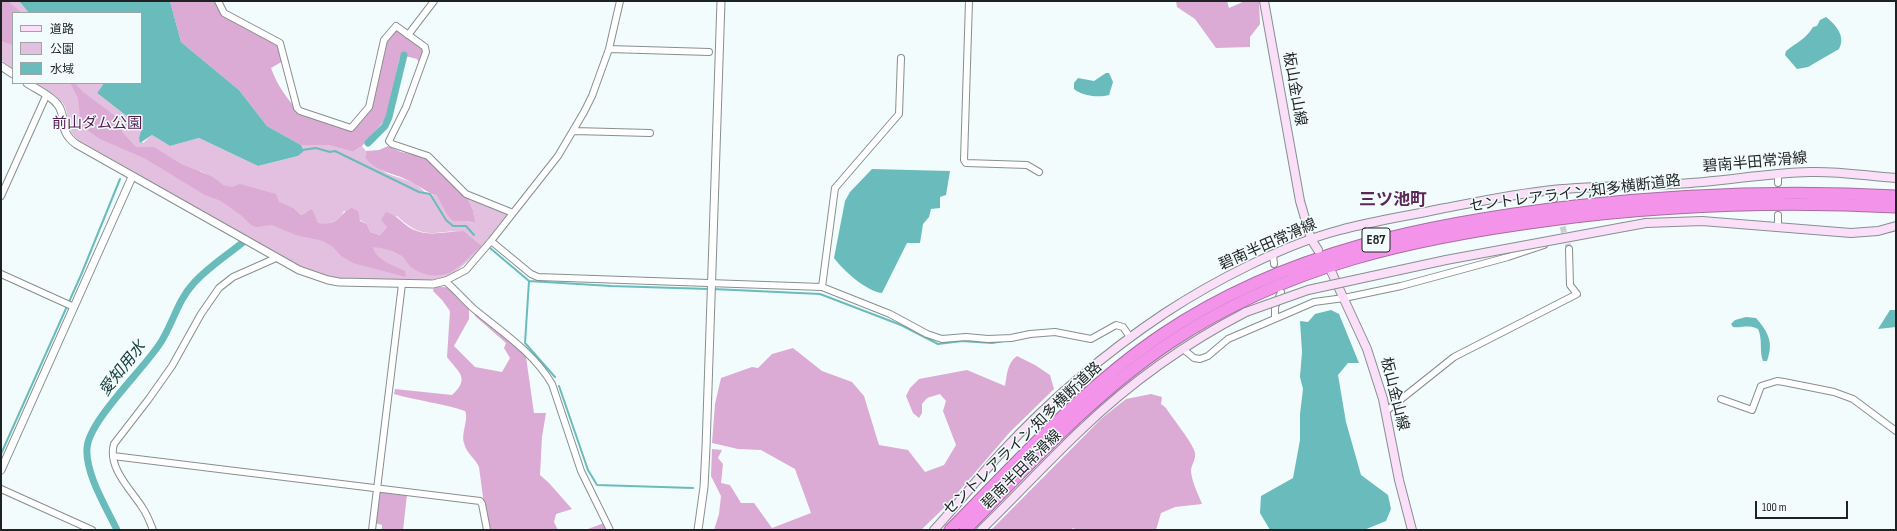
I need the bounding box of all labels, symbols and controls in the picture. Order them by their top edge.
legend [12,12,142,84]
text: 道路 [50,22,74,37]
text: 公園 [50,42,74,57]
street label: 板山金山線 [1279,51,1309,127]
text: 水域 [50,62,74,77]
park label: 前山ダム公園 [52,115,142,133]
street label: 碧南半田常滑線 [1702,149,1808,177]
street label: セントレアライン;知多横断道路 [1468,172,1682,216]
district label: 三ツ池町 [1359,191,1427,211]
street label: 碧南半田常滑線 [1216,215,1320,275]
road number: E87 [1362,228,1390,252]
water label: 愛知用水 [96,338,150,400]
street label: 板山金山線 [1376,355,1412,433]
street label: セントレアライン;知多横断道路 [940,359,1106,519]
street label: 碧南半田常滑線 [979,427,1065,513]
scale bar [1757,493,1850,519]
text: 100 m [1762,500,1787,515]

